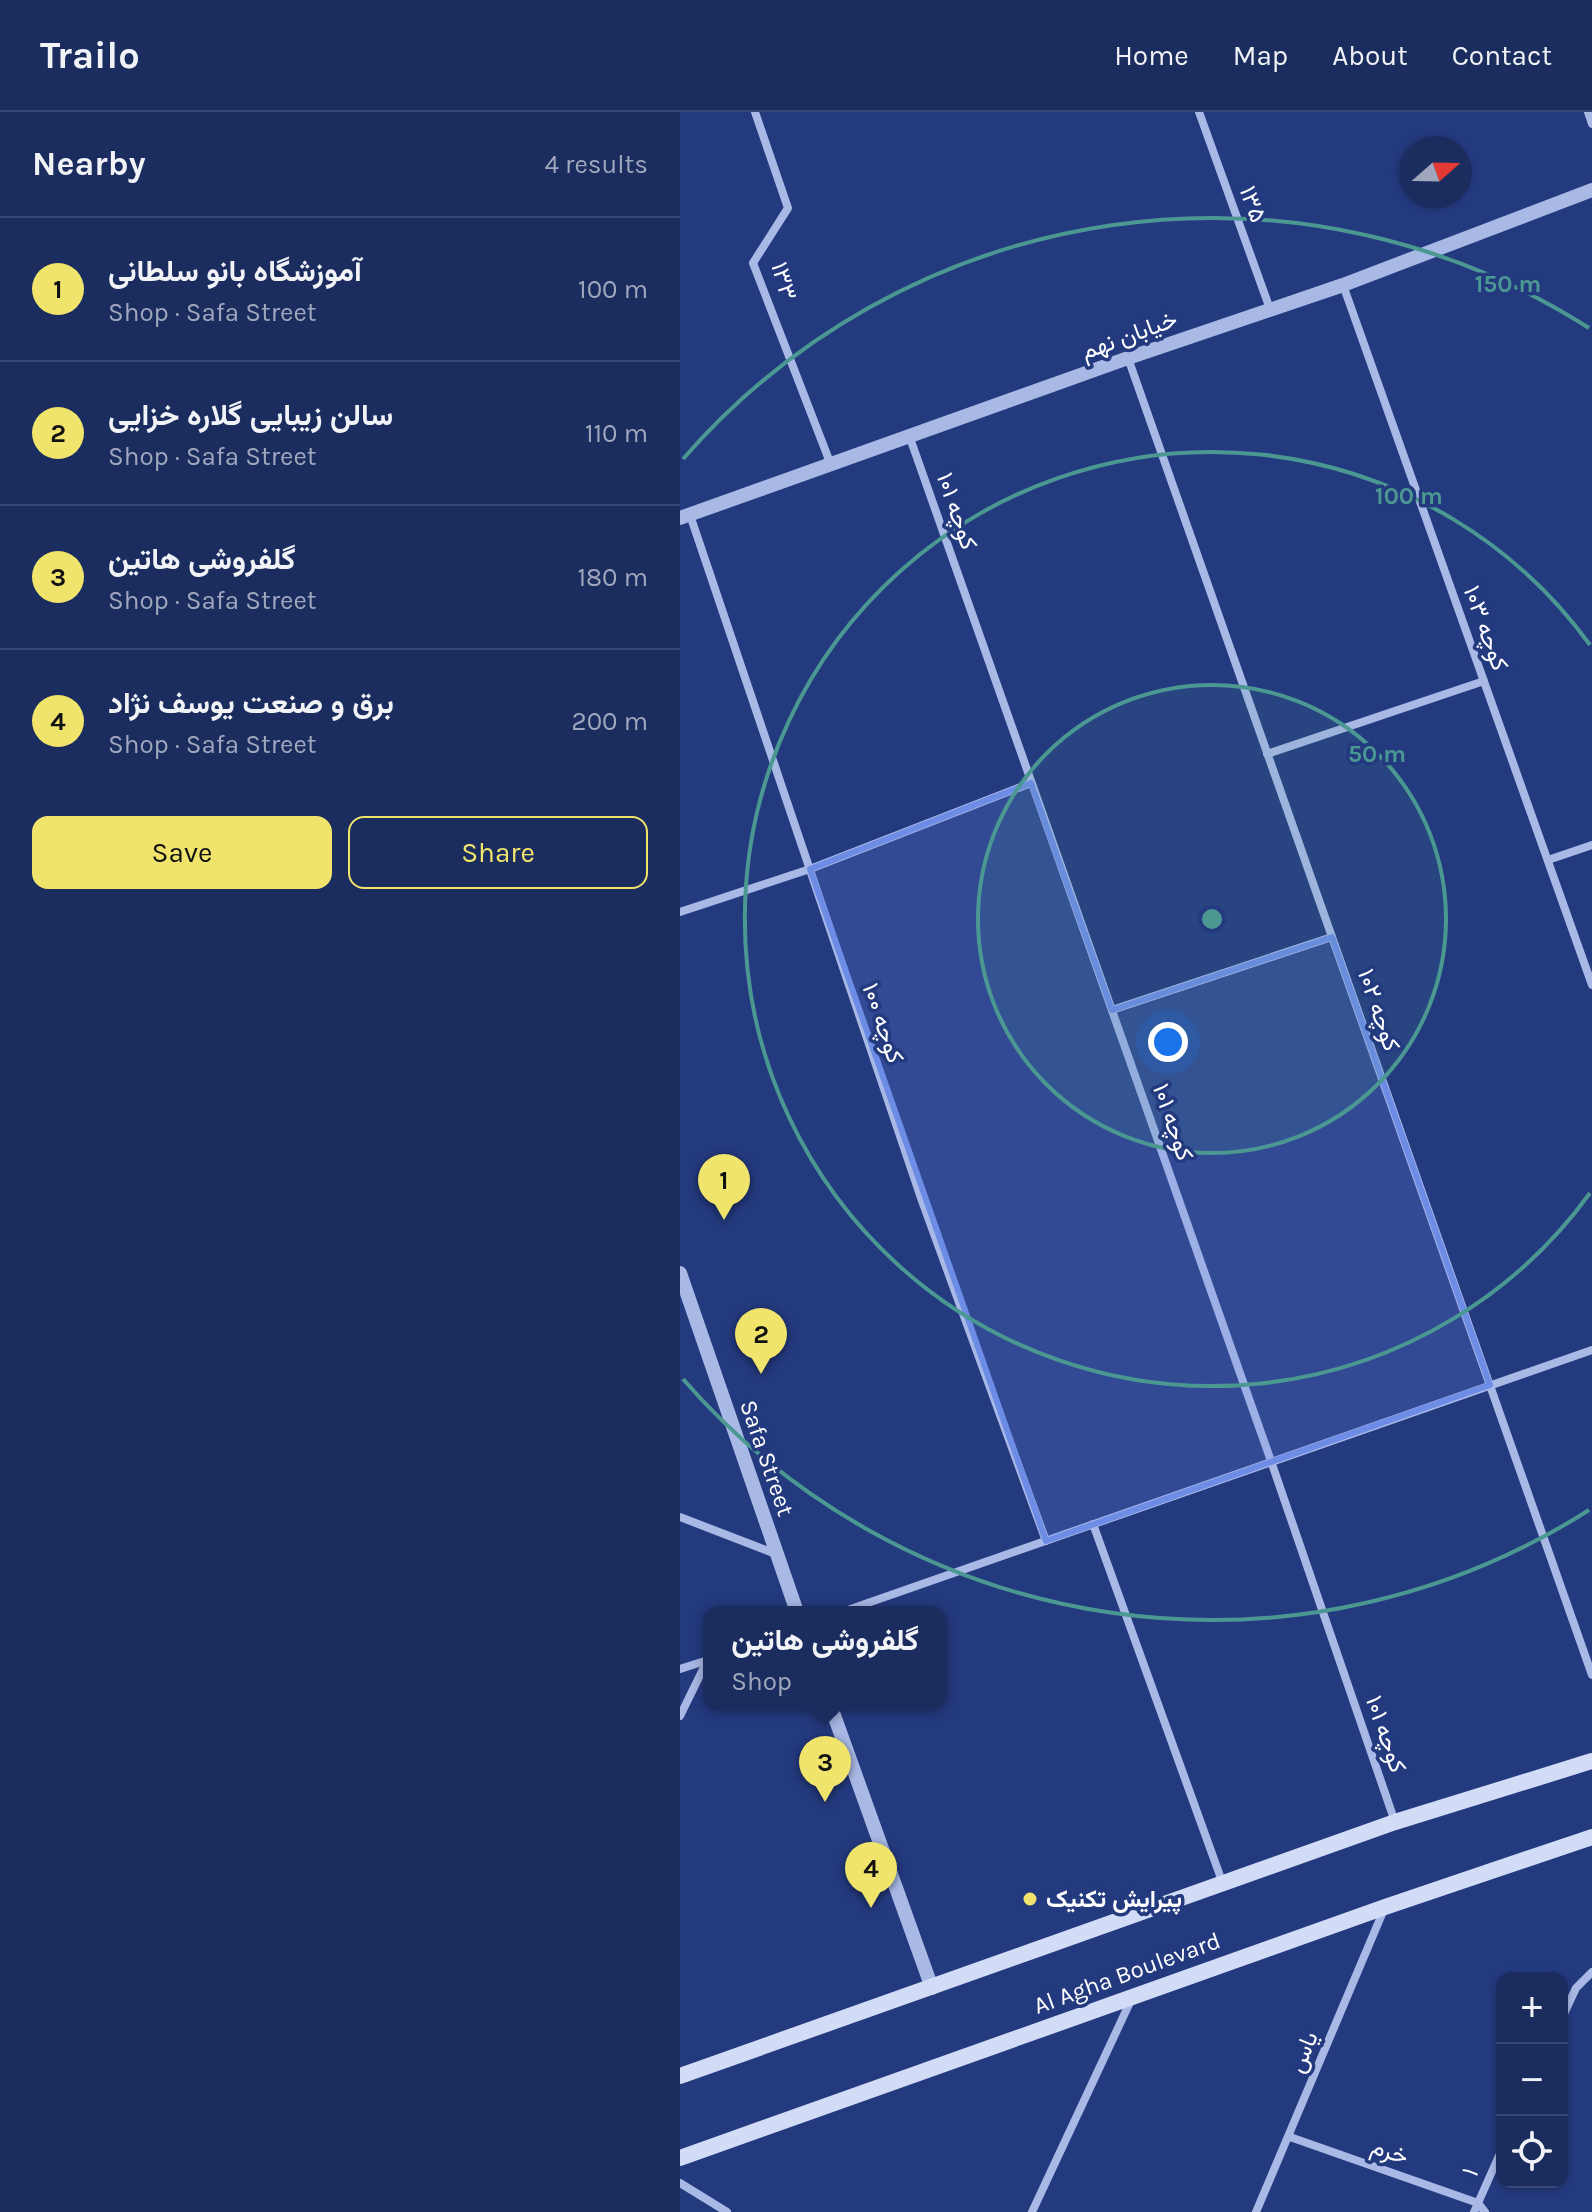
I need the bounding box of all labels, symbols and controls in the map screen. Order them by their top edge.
text: Trailo [40,33,140,78]
text: Home [1114,39,1189,72]
text: Map [1233,39,1288,72]
text: About [1332,39,1408,72]
text: Contact [1452,39,1552,72]
north arrow [1400,136,1472,208]
text: Nearby [32,144,146,184]
text: 4 results [544,149,648,180]
street label: ۱۳۵ [1234,182,1272,226]
text: آموزشگاه بانو سلطانی [108,253,362,289]
street label: ۱۳۳ [765,259,803,303]
text: 150 m [1475,270,1541,298]
text: 1 [53,274,63,305]
text: 100 m [578,274,648,305]
text: Shop · Safa Street [108,297,317,328]
street label: خیابان نهم [1077,305,1182,367]
text: سالن زیبایی گلاره خزایی [108,397,393,433]
text: 2 [50,418,66,449]
text: 110 m [585,418,648,449]
text: Shop · Safa Street [108,441,317,472]
street label: کوچه ۱۰۱ [929,469,983,554]
text: 100 m [1375,482,1443,510]
text: گلفروشی هاتین [108,541,296,577]
text: 3 [50,562,66,593]
text: 180 m [578,562,648,593]
street label: کوچه ۱۰۳ [1456,582,1514,675]
text: Shop · Safa Street [108,585,317,616]
text: برق و صنعت یوسف نژاد [108,685,394,721]
text: 4 [50,706,66,737]
text: 200 m [572,706,648,737]
text: Shop · Safa Street [108,729,317,760]
text: 50 m [1348,740,1406,768]
button: Save [32,816,332,889]
button: Share [348,816,648,889]
centre of rings [1198,905,1226,933]
street label: کوچه ۱۰۲ [1350,965,1406,1055]
street label: کوچه ۱۰۰ [854,979,910,1067]
your location [1148,1022,1188,1062]
street label: کوچه ۱۰۱ [1145,1080,1199,1165]
pin: 1 [698,1154,750,1220]
pin: 2 [735,1308,787,1374]
street label: Safa Street [734,1396,800,1520]
popup [703,1606,947,1710]
text: گلفروشی هاتین [731,1622,919,1658]
text: Shop [731,1666,792,1697]
street label: کوچه ۱۰۱ [1358,1692,1412,1777]
pin: 3 [799,1736,851,1802]
pin: 4 [845,1842,897,1908]
place label: پیرایش تکنیک [1046,1885,1182,1915]
marker: پیرایش تکنیک [1021,1890,1039,1908]
street label: Al Agha Boulevard [1030,1926,1224,2020]
map controls [1496,1972,1568,2188]
button: + [1496,1972,1568,2044]
street label: یاس [1282,2027,1324,2077]
button: − [1496,2044,1568,2116]
button: locate [1496,2116,1568,2188]
street label: خرم [1367,2132,1412,2172]
street label: ۱ [1456,2163,1484,2181]

